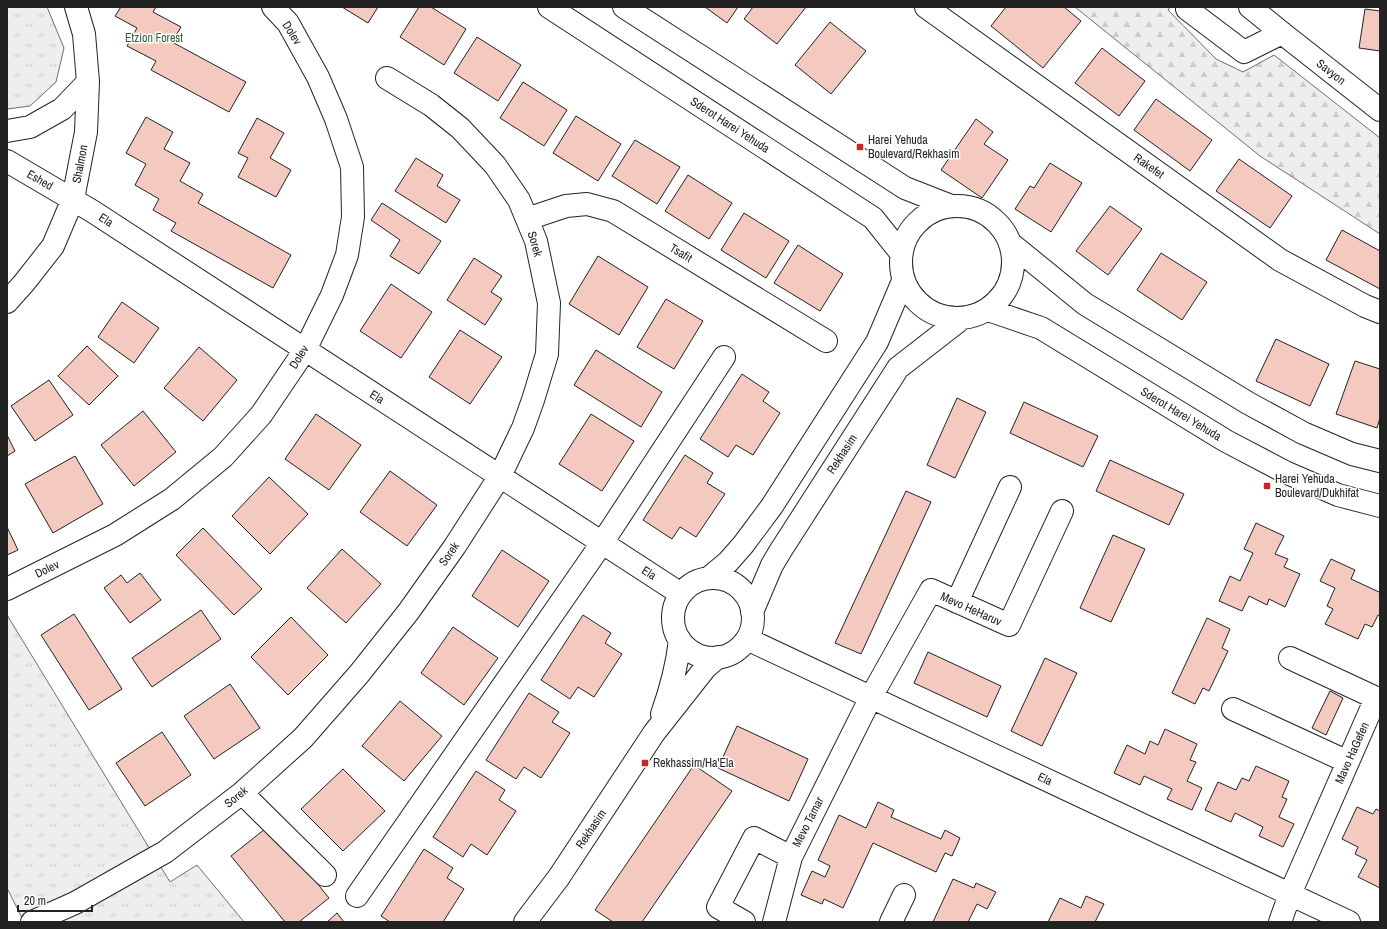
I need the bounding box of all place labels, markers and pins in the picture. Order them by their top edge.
place label: Harei Yehuda Boulevard/Rekhasim [868,132,959,162]
marker: Harei Yehuda Boulevard/Rekhasim [855,142,865,152]
place label: Harei Yehuda Boulevard/Dukhifat [1275,471,1359,501]
marker: Harei Yehuda Boulevard/Dukhifat [1262,481,1272,491]
place label: Rekhassim/Ha'Ela [653,755,734,771]
marker: Rekhassim/Ha'Ela [640,758,650,768]

